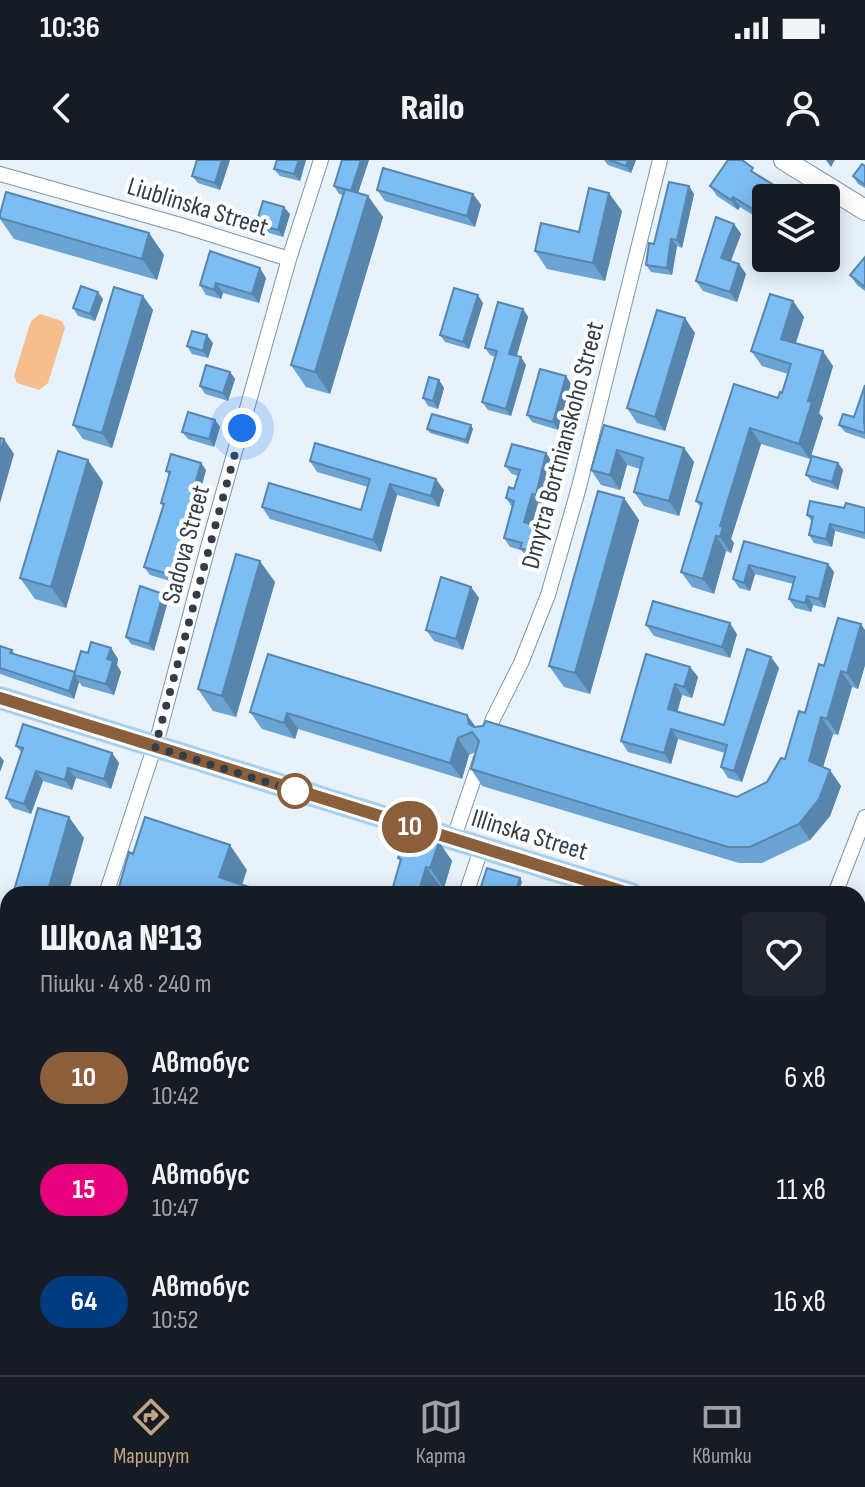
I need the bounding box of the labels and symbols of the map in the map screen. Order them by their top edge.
street label: Liublinska Street [123,171,272,244]
street label: Dmytra Bortnianskoho Street [516,318,611,572]
your location [222,408,262,448]
street label: Sadova Street [156,482,217,607]
unlabelled marker [278,774,312,808]
line badge: 10 [374,801,446,853]
street label: Illinska Street [468,803,591,868]

